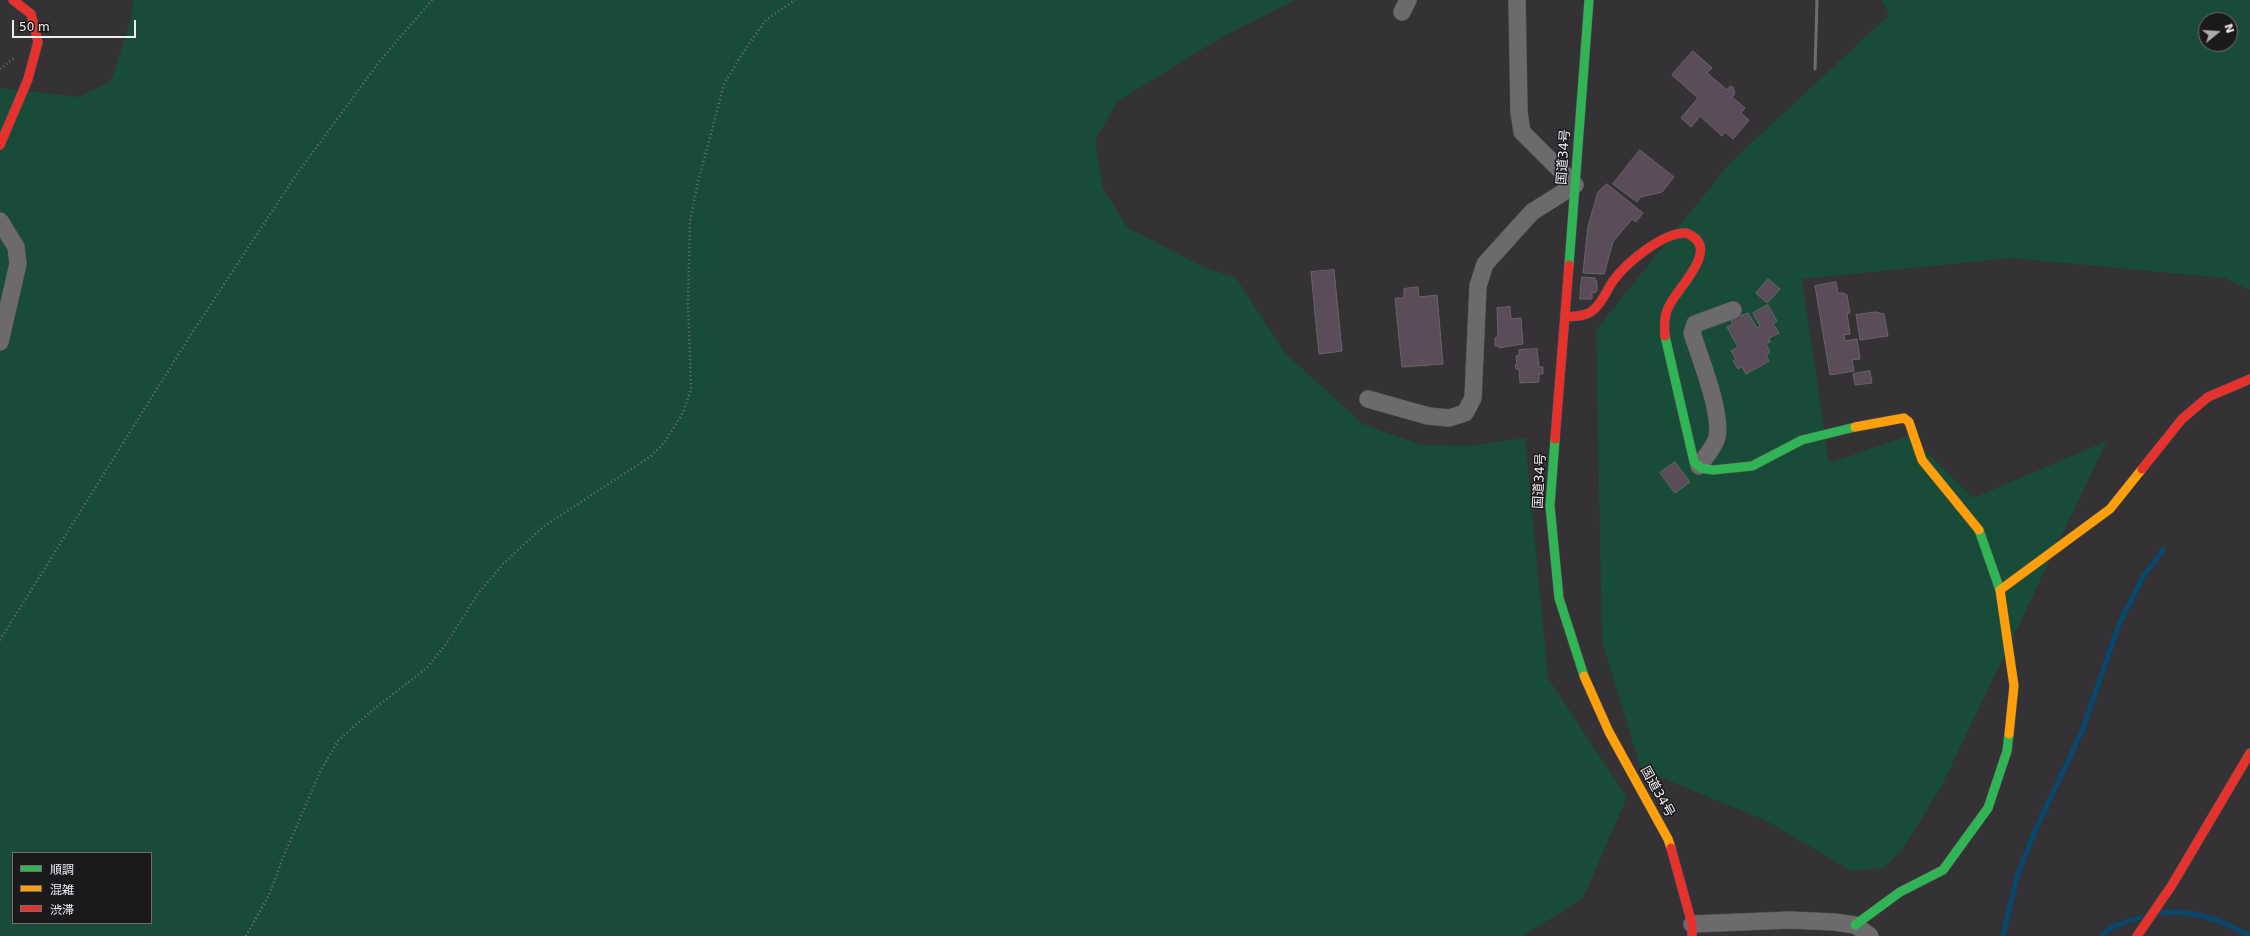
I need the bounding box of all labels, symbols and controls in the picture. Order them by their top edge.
scale bar [14,12,138,38]
north arrow [2198,12,2238,52]
text: 50 m [19,20,50,34]
text: N [2221,22,2237,35]
street label: 国道34号 [1554,129,1574,185]
street label: 国道34号 [1531,453,1549,509]
street label: 国道34号 [1637,764,1677,820]
legend [12,852,152,924]
text: 順調 [50,863,74,877]
text: 混雑 [50,883,74,897]
text: 渋滞 [50,903,74,917]

